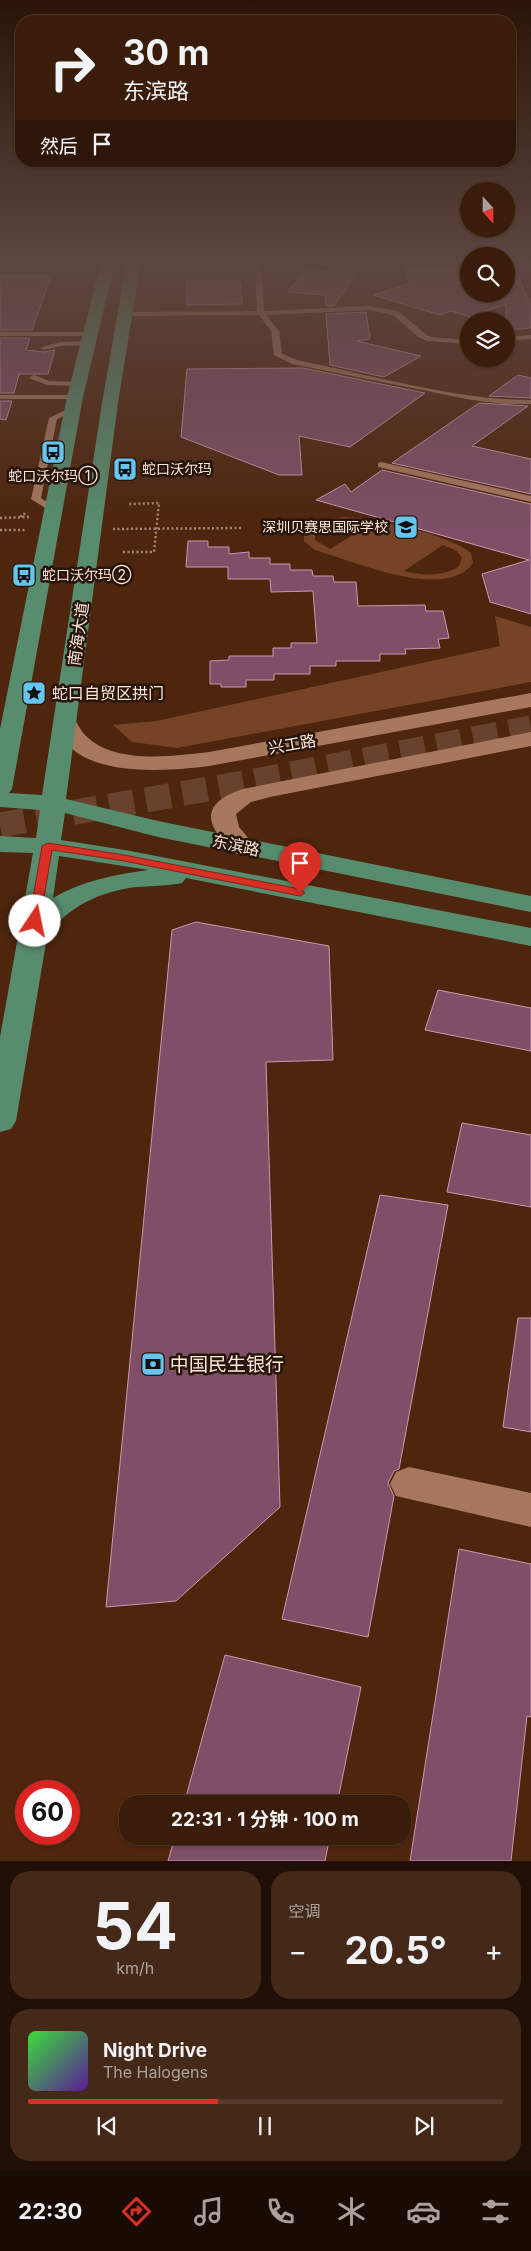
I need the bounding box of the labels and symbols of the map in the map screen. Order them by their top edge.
north arrow [460,182,515,238]
bus stop icon: 蛇口沃尔玛① [40,439,66,465]
bus stop icon: 蛇口沃尔玛 [112,456,138,482]
place label: 蛇口沃尔玛 [142,460,212,477]
place label: 蛇口沃尔玛① [8,465,98,486]
school or university icon: 深圳贝赛思国际学校 [393,514,419,540]
place label: 深圳贝赛思国际学校 [262,518,388,535]
bus stop icon: 蛇口沃尔玛② [11,562,37,588]
place label: 蛇口沃尔玛② [42,564,132,585]
street label: 南海大道 [64,601,92,667]
place icon: 蛇口自贸区拱门 [21,680,47,706]
place label: 蛇口自贸区拱门 [52,683,164,703]
street label: 兴工路 [267,730,317,758]
street label: 东滨路 [210,830,262,860]
pin [279,842,321,893]
position arrow [8,894,60,946]
bank icon: 中国民生银行 [140,1351,166,1377]
place label: 中国民生银行 [170,1353,284,1376]
speed limit sign: 60 [15,1780,80,1845]

